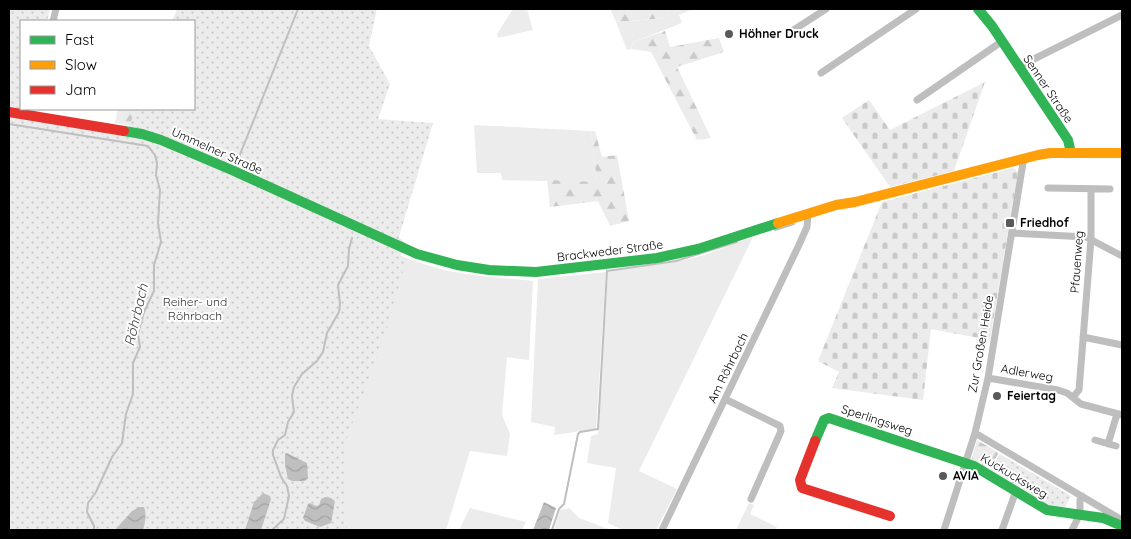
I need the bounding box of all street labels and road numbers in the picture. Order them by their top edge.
street label: Senner Straße [1020,52,1077,126]
street label: Ummelner Straße [169,124,265,177]
street label: Pfauenweg [1067,230,1086,294]
street label: Brackweder Straße [556,237,664,264]
street label: Zur Großen Heide [965,294,996,394]
street label: Am Röhrbach [704,330,751,405]
street label: Adlerweg [1000,361,1054,384]
street label: Sperlingsweg [840,401,915,438]
street label: Kuckucksweg [978,450,1051,501]

